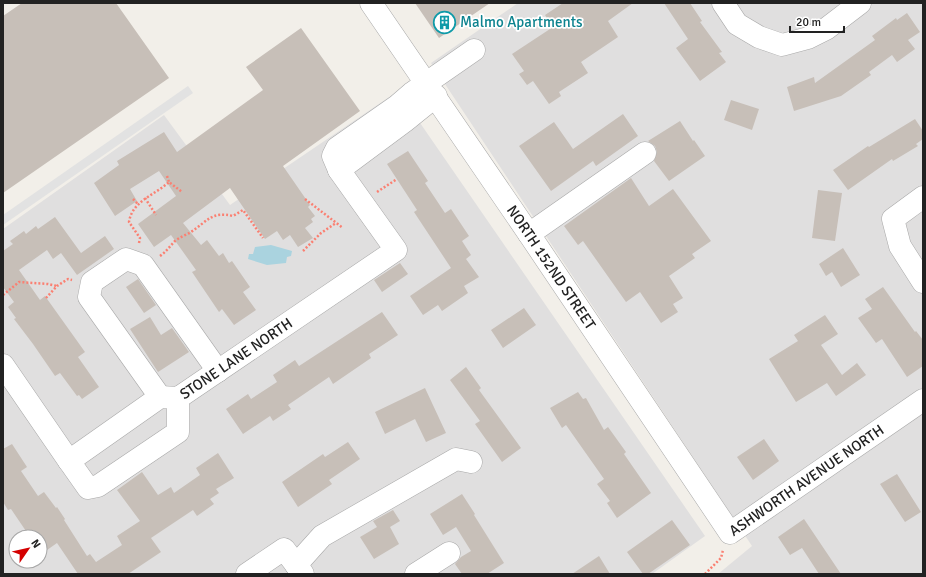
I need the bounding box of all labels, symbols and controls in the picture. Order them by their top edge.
scale bar [790,8,844,34]
building icon: Malmo Apartments [432,9,458,35]
place label: Malmo Apartments [460,13,583,31]
text: 20 m [796,15,821,30]
street label: NORTH 152ND STREET [503,202,600,333]
street label: STONE LANE NORTH [176,314,296,403]
street label: ASHWORTH AVENUE NORTH [726,421,887,540]
north arrow [8,529,48,569]
text: N [28,537,43,550]

